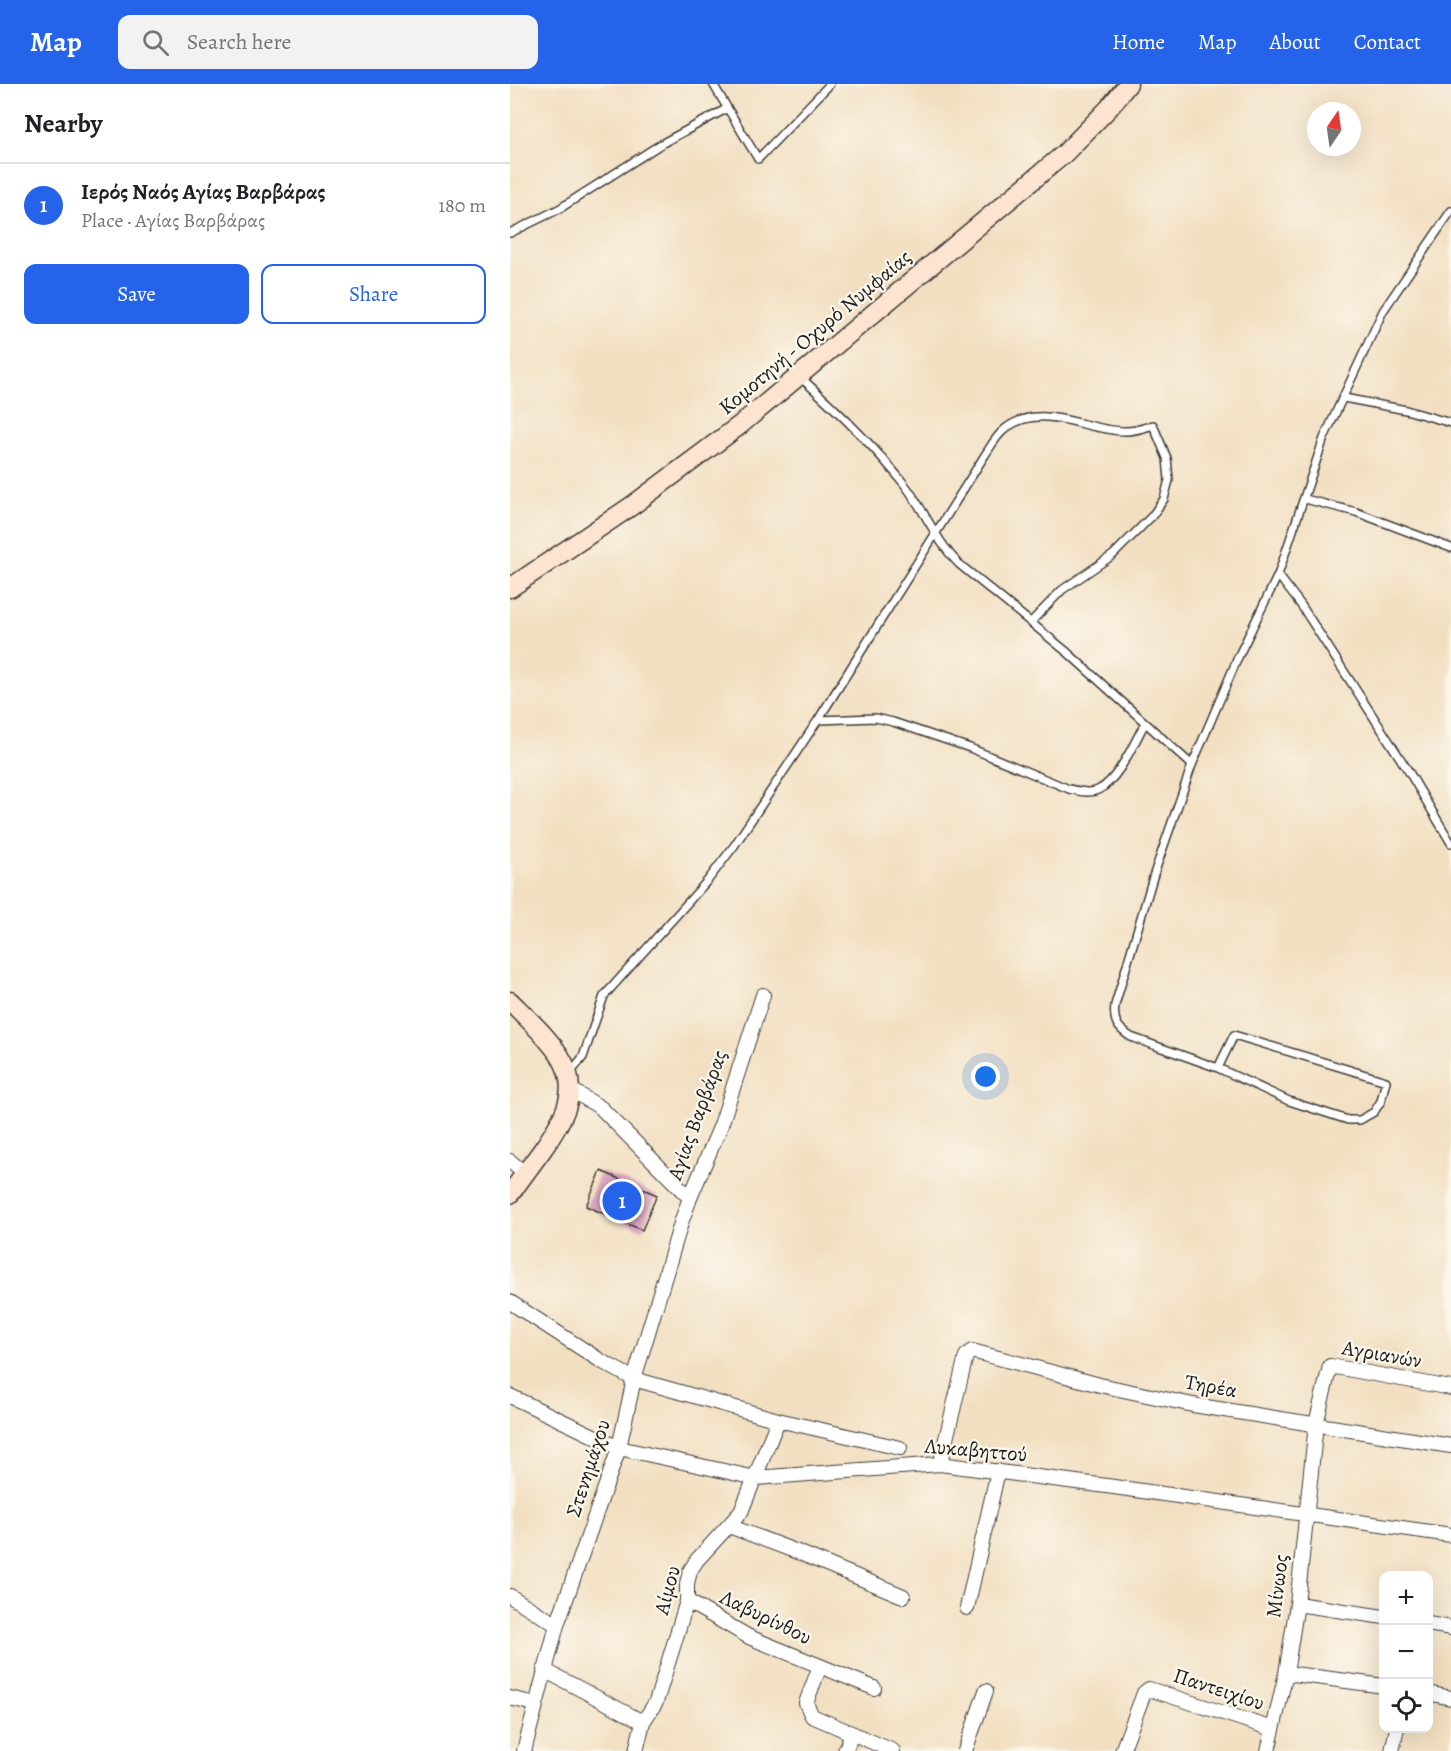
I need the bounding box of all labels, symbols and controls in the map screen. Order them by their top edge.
search box [118,15,538,69]
text: Map [30,23,82,61]
icon: search [139,26,172,59]
text: Search here [187,27,291,57]
text: Home [1112,28,1165,56]
text: Map [1198,28,1236,56]
text: About [1269,28,1321,56]
text: Contact [1354,28,1421,56]
north arrow [1307,102,1361,156]
text: Nearby [24,106,103,141]
text: Ιερός Ναός Αγίας Βαρβάρας [81,177,326,207]
text: 1 [40,192,47,219]
text: 180 m [438,192,486,219]
text: Place · Αγίας Βαρβάρας [81,207,265,234]
street label: Κομοτηνή - Οχυρό Νυμφαίας [713,243,917,421]
button: Save [24,264,249,324]
button: Share [261,264,486,324]
street label: Αγίας Βαρβάρας [660,1046,733,1185]
your location [971,1062,1000,1091]
pin: 1 [602,1178,642,1224]
street label: Αγριανών [1339,1333,1424,1375]
street label: Τηρέα [1183,1368,1239,1404]
street label: Στενημάχου [559,1416,617,1520]
street label: Λυκαβηττού [923,1431,1028,1468]
street label: Μίνωος [1259,1553,1295,1619]
street label: Αίμου [647,1563,687,1618]
map controls [1379,1571,1433,1733]
button: + [1379,1571,1433,1625]
street label: Λαβυρίνθου [715,1582,816,1651]
button: − [1379,1625,1433,1679]
street label: Παντειχίου [1170,1661,1268,1717]
button: locate [1379,1679,1433,1733]

